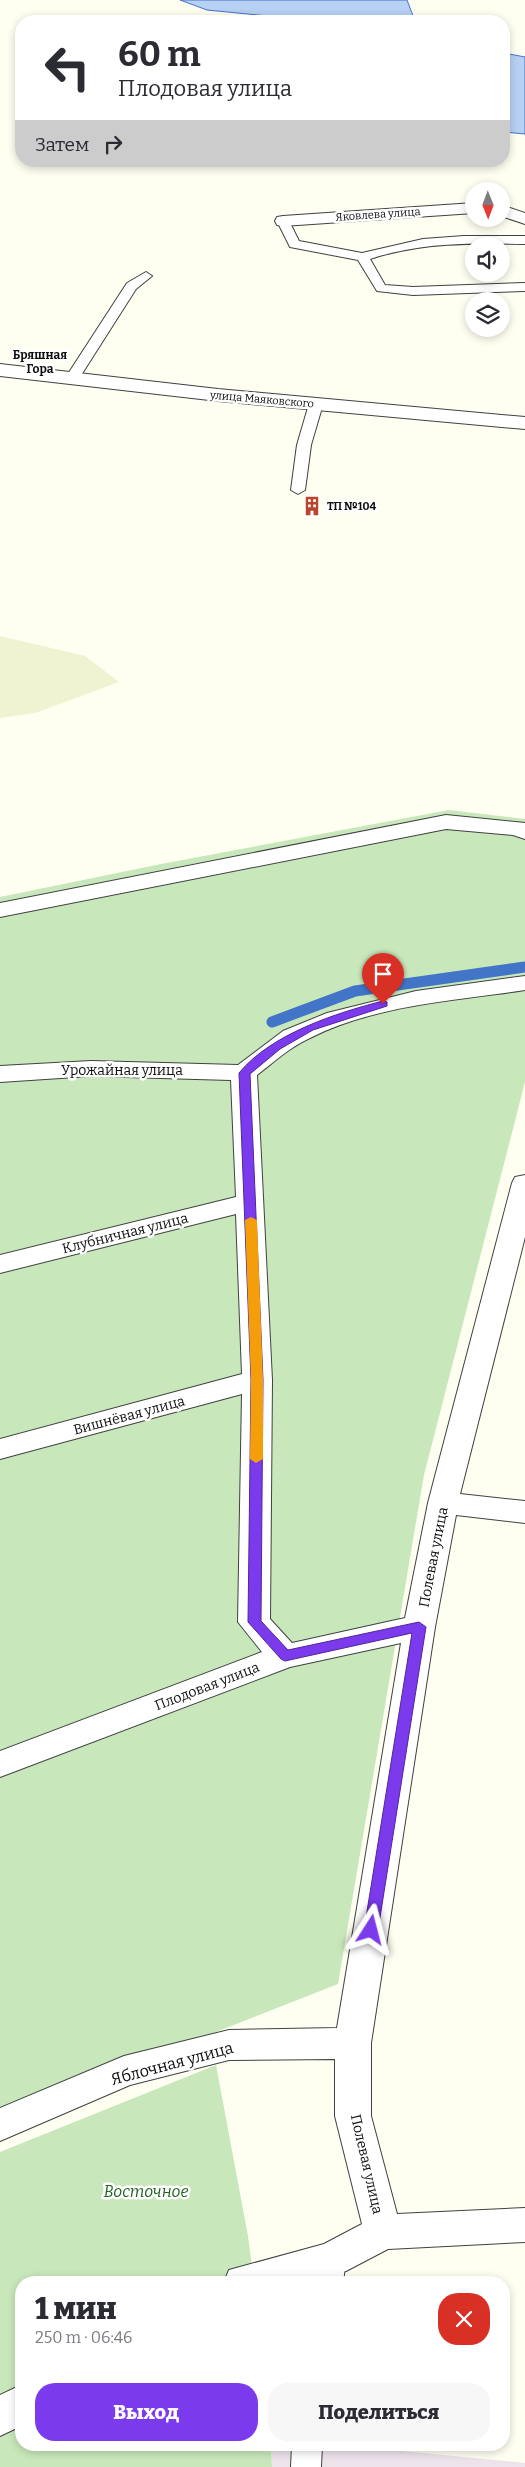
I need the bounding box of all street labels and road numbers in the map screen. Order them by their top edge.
street label: Яковлева улица [335,205,421,224]
street label: улица Маяковского [209,388,314,411]
street label: Урожайная улица [61,1062,183,1079]
street label: Клубничная улица [60,1210,190,1257]
street label: Вишнёвая улица [72,1392,187,1439]
street label: Полевая улица [415,1505,452,1609]
street label: Плодовая улица [152,1659,262,1714]
street label: Яблочная улица [109,2038,236,2089]
street label: Полевая улица [347,2113,386,2216]

